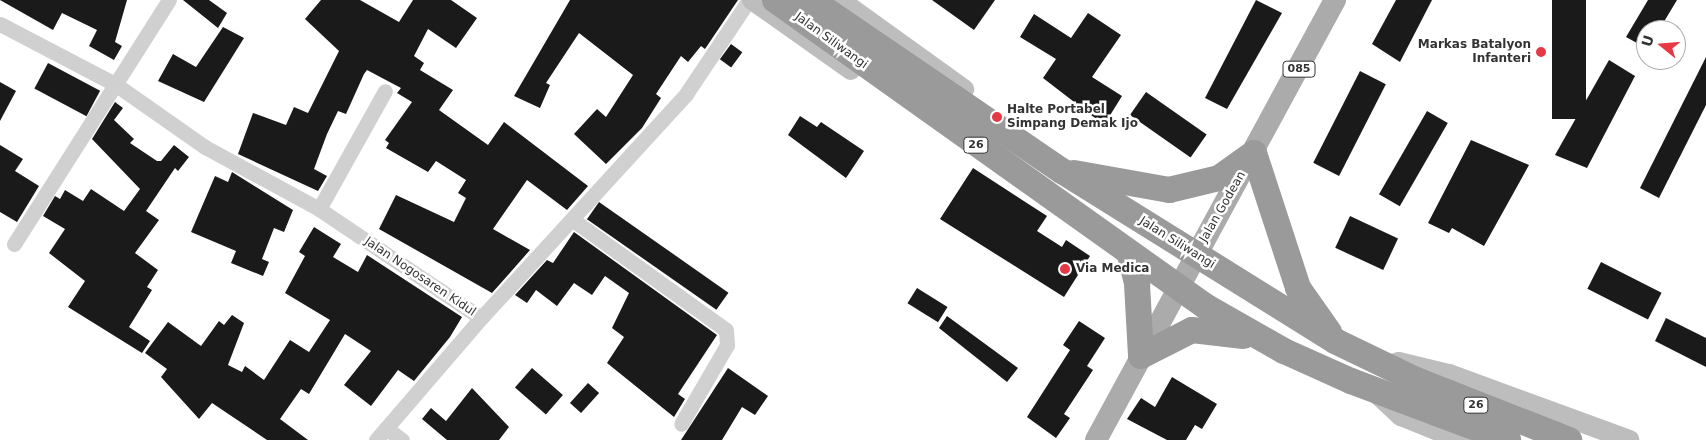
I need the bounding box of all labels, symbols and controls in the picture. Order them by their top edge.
street label: Jalan Siliwangi [792,10,870,72]
north arrow [1636,20,1686,70]
text: U [1638,33,1657,49]
place label: Markas Batalyon Infanteri [1418,38,1531,66]
marker: Markas Batalyon Infanteri [1535,46,1547,58]
road number: 085 [1282,61,1316,78]
place label: Halte Portabel Simpang Demak Ijo [1007,103,1138,131]
marker: Halte Portabel Simpang Demak Ijo [991,111,1003,123]
road number: 26 [962,136,990,154]
street label: Jalan Godean [1197,169,1249,245]
street label: Jalan Siliwangi [1137,214,1217,272]
street label: Jalan Nogosaren Kidul [362,234,478,320]
marker: Via Medica [1058,262,1072,276]
place label: Via Medica [1076,262,1149,276]
road number: 26 [1462,396,1490,414]

